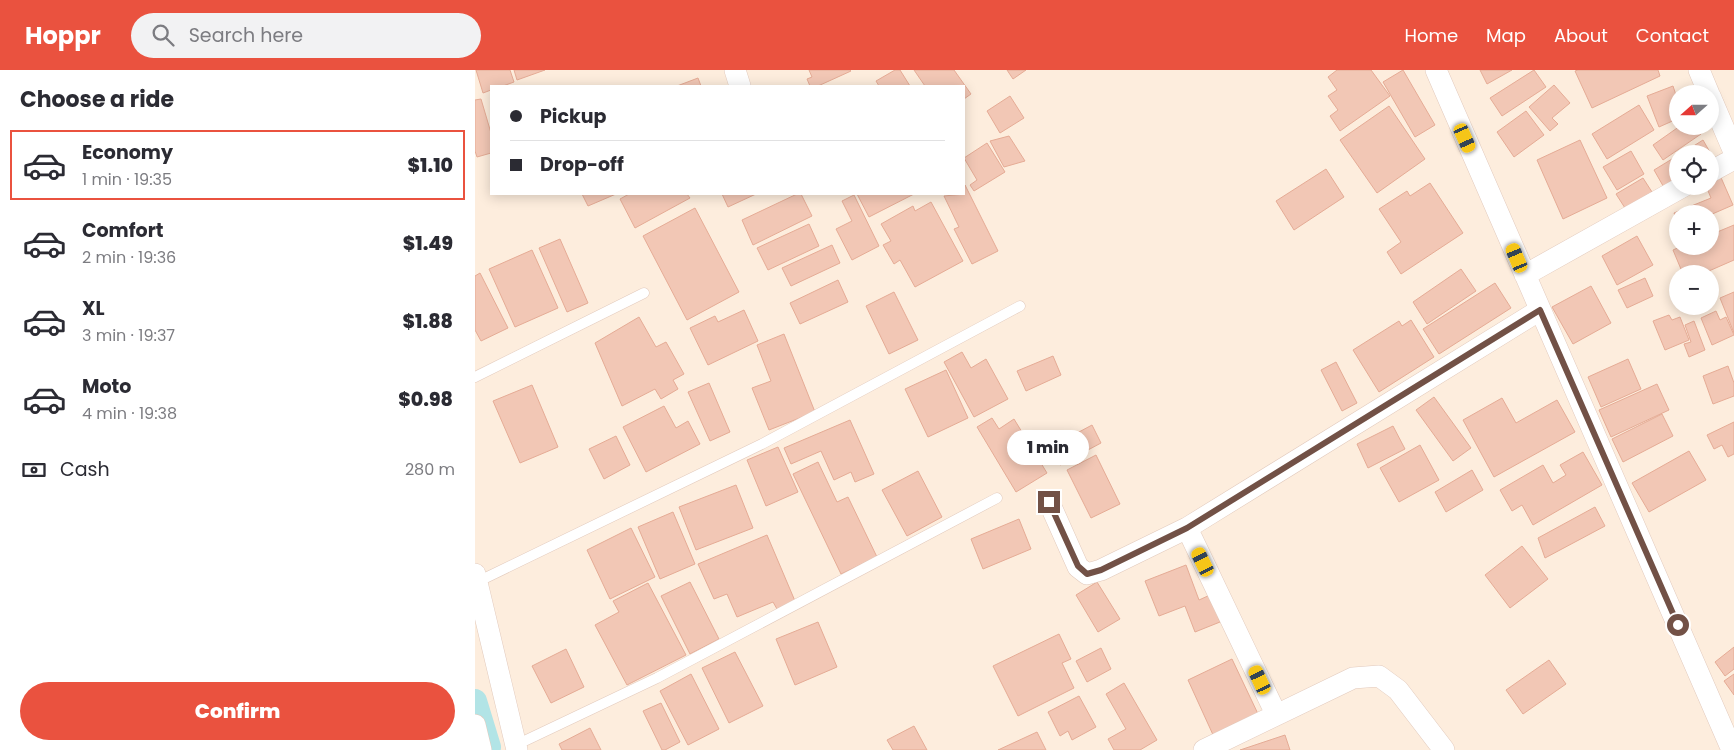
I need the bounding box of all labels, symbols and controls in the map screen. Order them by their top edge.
search box [131,13,481,58]
text: Hoppr [25,19,101,52]
icon: search [149,21,177,49]
text: Search here [189,22,303,49]
text: Home [1404,23,1458,48]
text: Map [1486,23,1526,48]
text: About [1554,23,1608,48]
text: Contact [1636,23,1709,48]
text: Choose a ride [20,84,174,115]
north arrow [1669,85,1719,135]
map controls [1669,85,1719,315]
text: Pickup [540,103,606,130]
car [1452,121,1477,155]
text: Economy [82,139,173,166]
icon: car [22,143,67,188]
button: locate [1669,145,1719,195]
text: Drop-off [540,151,624,178]
text: $1.10 [408,152,453,179]
text: 1 min · 19:35 [82,168,172,191]
button: + [1669,205,1719,255]
text: Comfort [82,217,164,244]
icon: car [22,221,67,266]
text: $1.49 [403,230,453,257]
car [1504,241,1529,275]
text: 2 min · 19:36 [82,246,176,269]
button: − [1669,265,1719,315]
text: XL [82,295,105,322]
icon: car [22,299,67,344]
text: $1.88 [403,308,453,335]
text: 3 min · 19:37 [82,324,175,347]
text: Moto [82,373,131,400]
icon: car [22,377,67,422]
text: $0.98 [398,386,453,413]
text: 4 min · 19:38 [82,402,177,425]
callout: 1 min [1008,430,1090,464]
text: 1 min [1027,436,1069,459]
icon: cash [20,456,48,484]
text: Cash [60,456,110,483]
text: 280 m [405,458,455,481]
route end [1038,491,1060,513]
car [1189,545,1216,579]
route start [1667,614,1689,636]
car [1246,663,1273,697]
button: Confirm [20,682,455,740]

